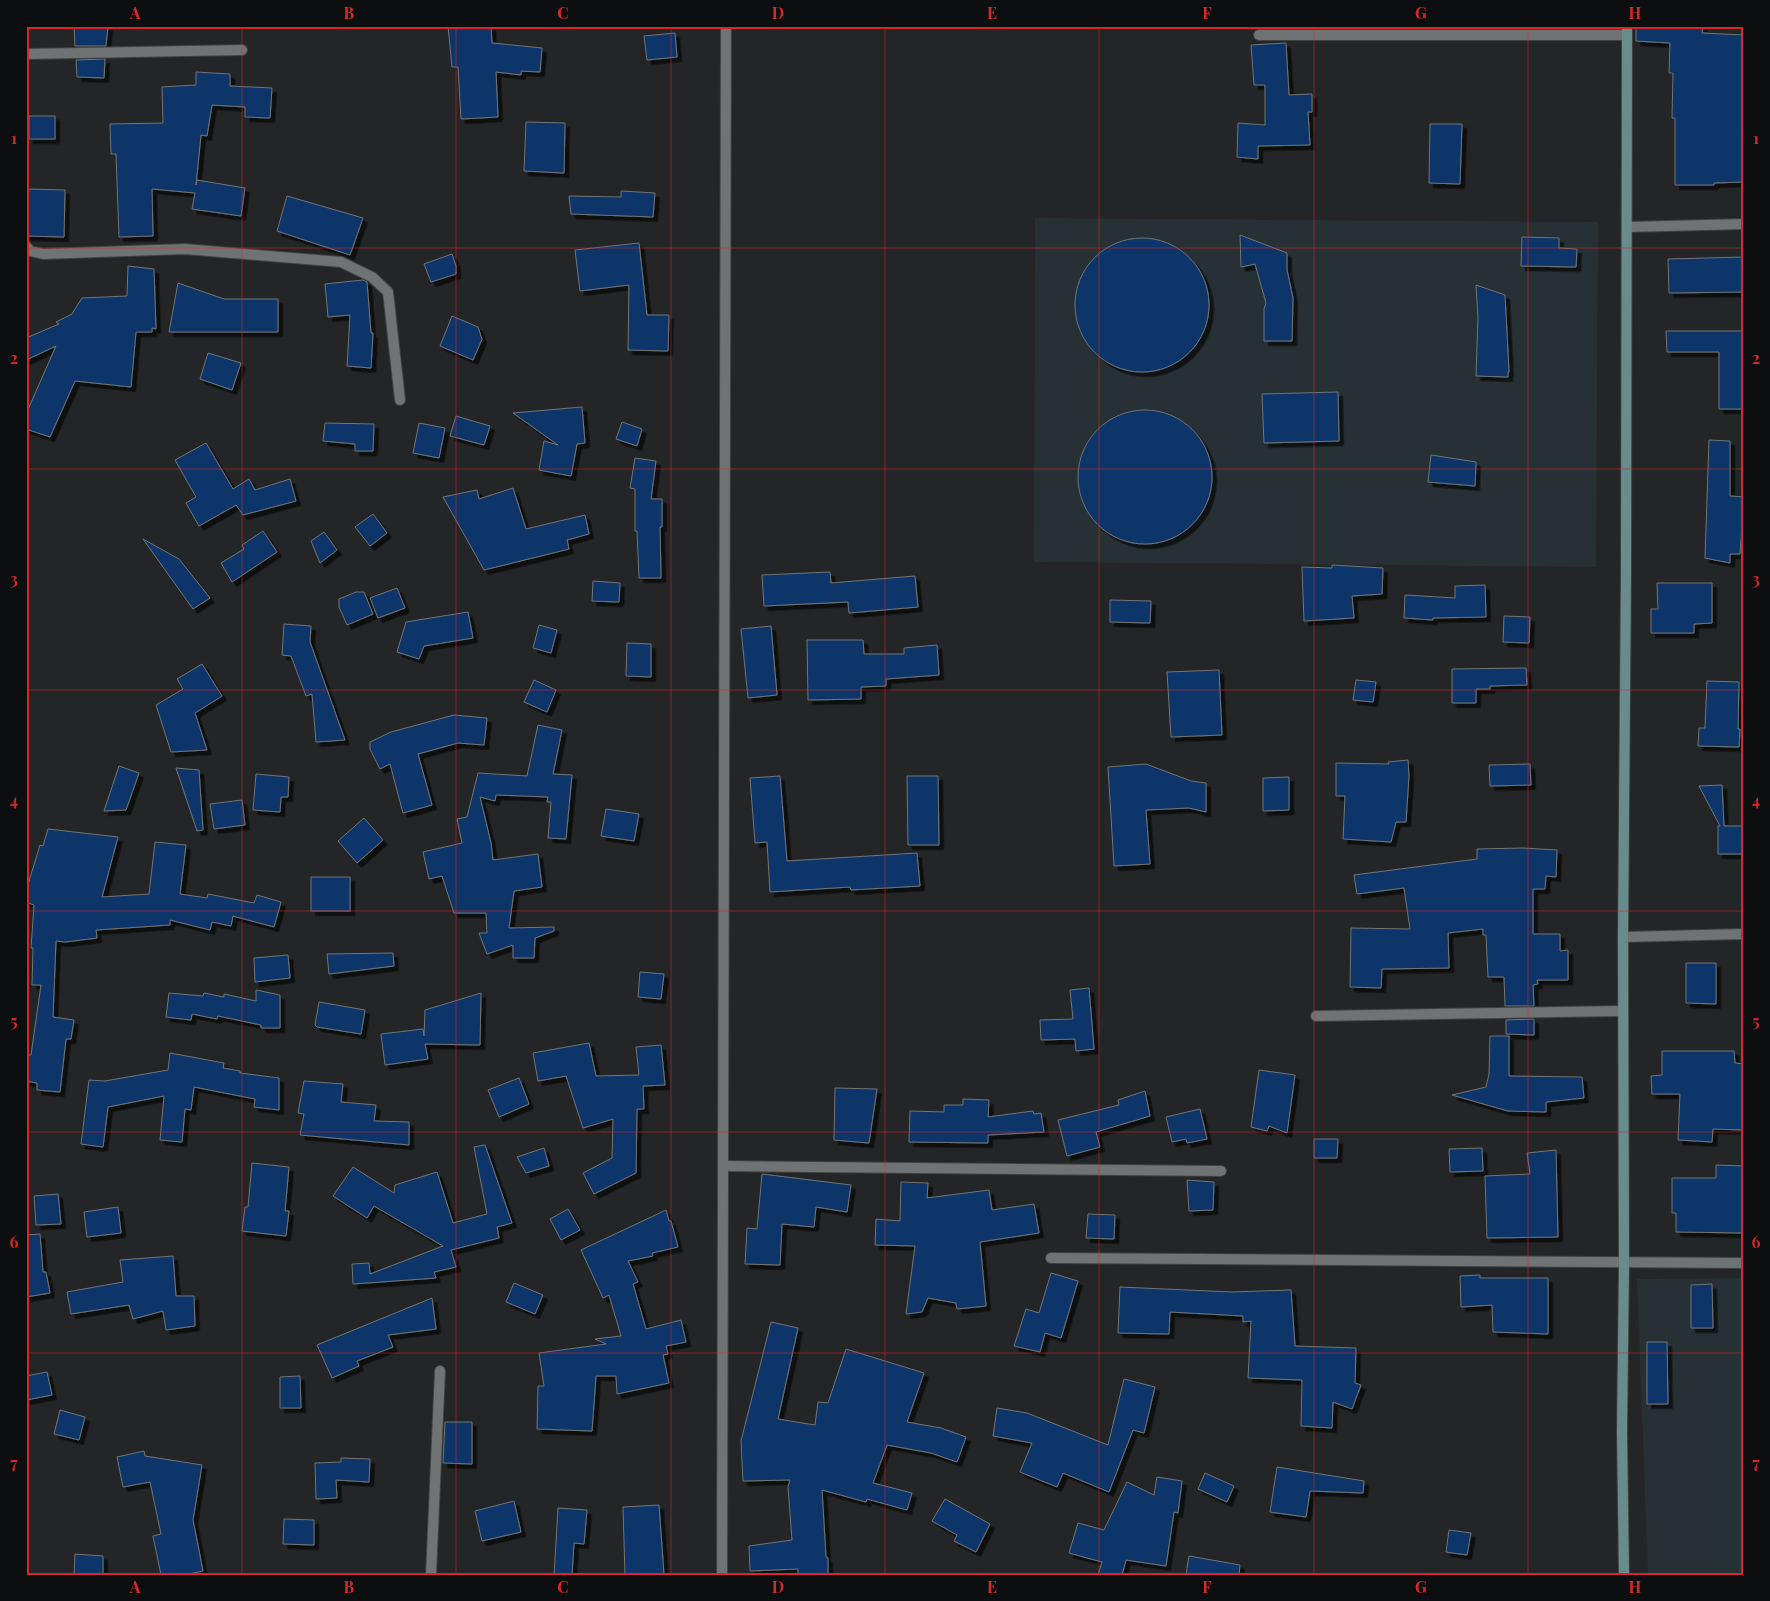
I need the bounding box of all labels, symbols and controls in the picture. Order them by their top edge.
text: A [129,2,141,23]
text: B [344,2,355,23]
text: C [557,2,569,23]
text: D [772,2,784,23]
text: E [987,2,997,23]
text: F [1202,2,1212,23]
text: G [1415,2,1427,23]
text: H [1629,2,1642,23]
text: 1 [11,127,17,148]
text: 1 [1753,127,1759,148]
text: 2 [10,347,18,368]
text: 2 [1752,347,1760,368]
text: 3 [10,568,18,589]
text: 3 [1752,568,1760,589]
text: 4 [10,789,18,810]
text: 4 [1752,789,1760,810]
text: 5 [10,1010,18,1031]
text: 5 [1752,1010,1760,1031]
text: 6 [10,1231,19,1252]
text: 6 [1752,1231,1761,1252]
text: 7 [10,1452,18,1473]
text: 7 [1752,1452,1760,1473]
text: A [129,1576,141,1597]
text: B [344,1576,355,1597]
text: C [557,1576,569,1597]
text: D [772,1576,784,1597]
text: E [987,1576,997,1597]
text: F [1202,1576,1212,1597]
text: G [1415,1576,1427,1597]
text: H [1629,1576,1642,1597]

